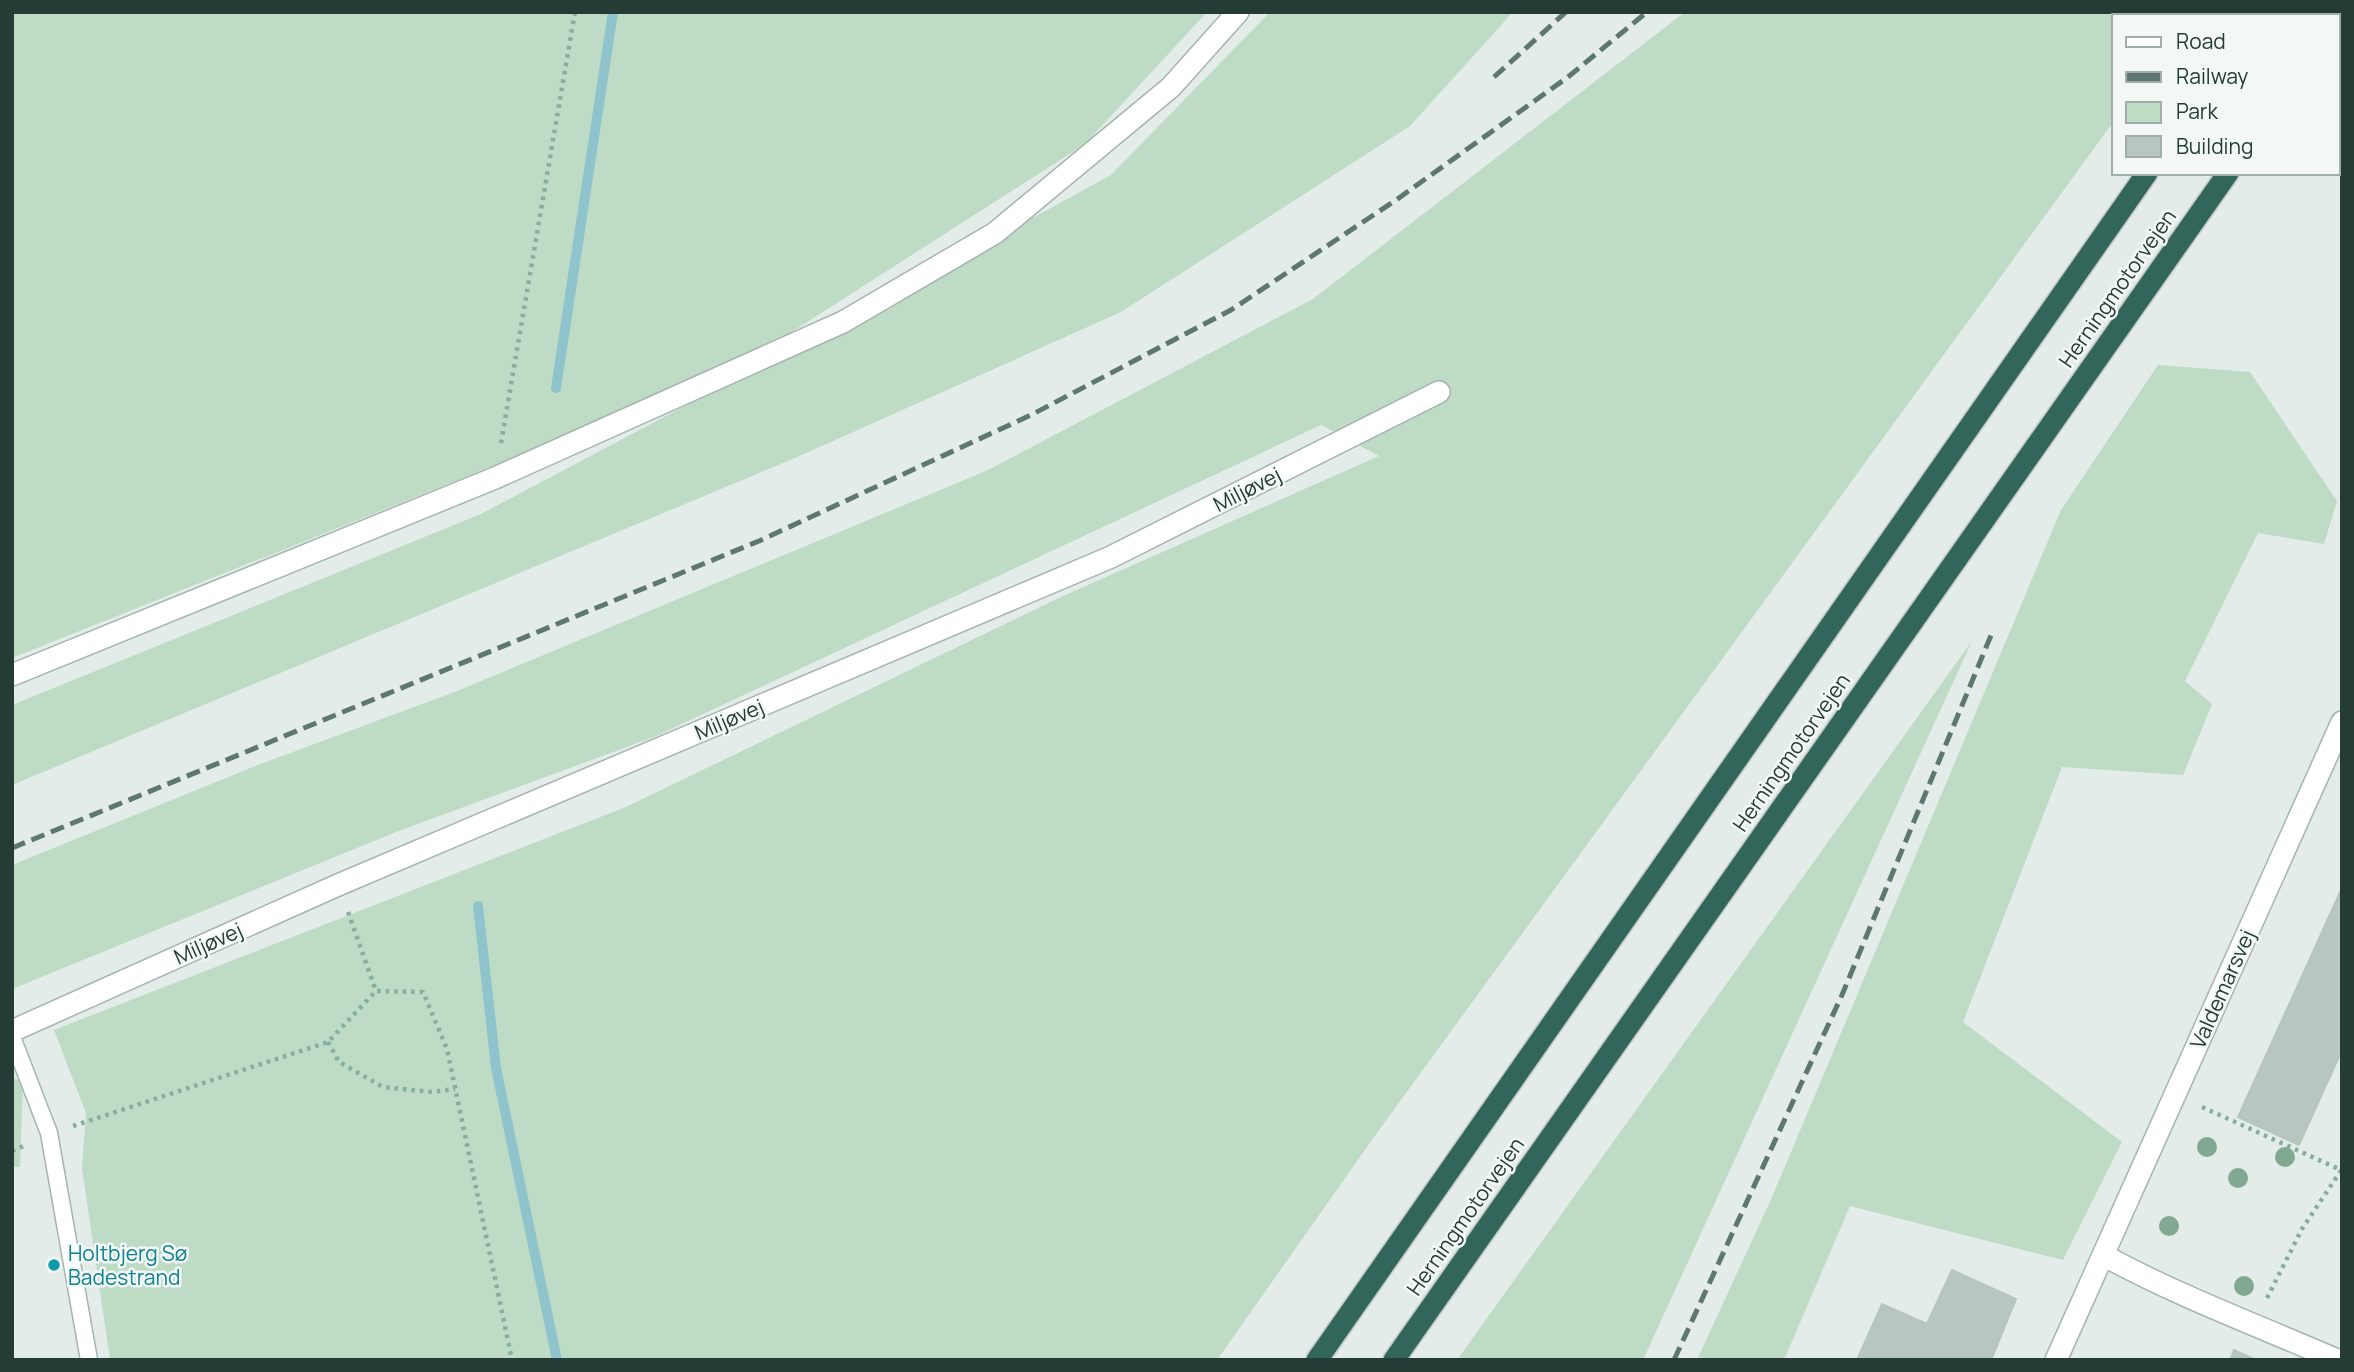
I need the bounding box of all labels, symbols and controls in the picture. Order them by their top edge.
legend [2112,14,2340,175]
text: Road [2176,27,2226,55]
text: Railway [2176,62,2248,90]
text: Park [2176,97,2218,125]
text: Building [2176,132,2253,160]
street label: Herningmotorvejen [2052,203,2182,373]
street label: Miljøvej [1208,460,1286,518]
street label: Herningmotorvejen [1726,667,1856,837]
street label: Miljøvej [690,692,768,746]
street label: Miljøvej [169,915,247,971]
street label: Valdemarsvej [2183,925,2261,1053]
street label: Herningmotorvejen [1400,1131,1530,1301]
place label: Holtbjerg Sø Badestrand [68,1239,187,1291]
marker: Holtbjerg Sø Badestrand [46,1257,62,1273]

